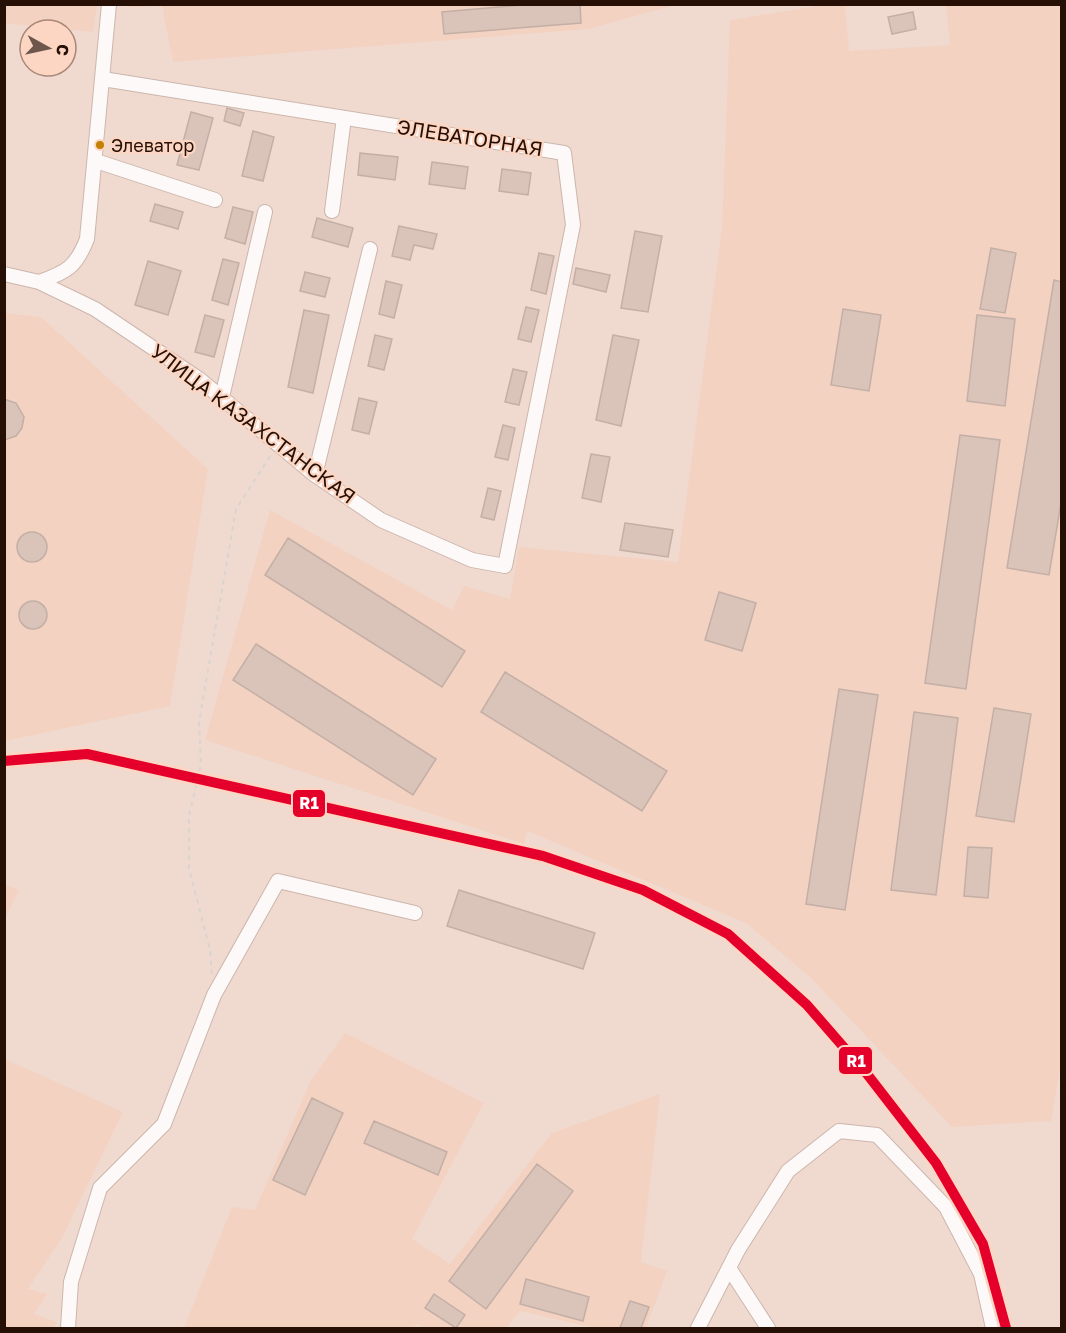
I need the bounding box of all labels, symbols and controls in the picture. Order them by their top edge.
north arrow [18,18,78,78]
text: С [52,43,74,57]
street label: ЭЛЕВАТОРНАЯ [396,114,545,160]
place label: Элеватор [111,134,194,156]
marker: Элеватор [94,139,106,151]
street label: УЛИЦА КАЗАХСТАНСКАЯ [147,338,361,508]
line badge: R1 [292,789,326,818]
text: R1 [299,793,319,813]
line badge: R1 [838,1046,873,1075]
text: R1 [846,1051,866,1071]

